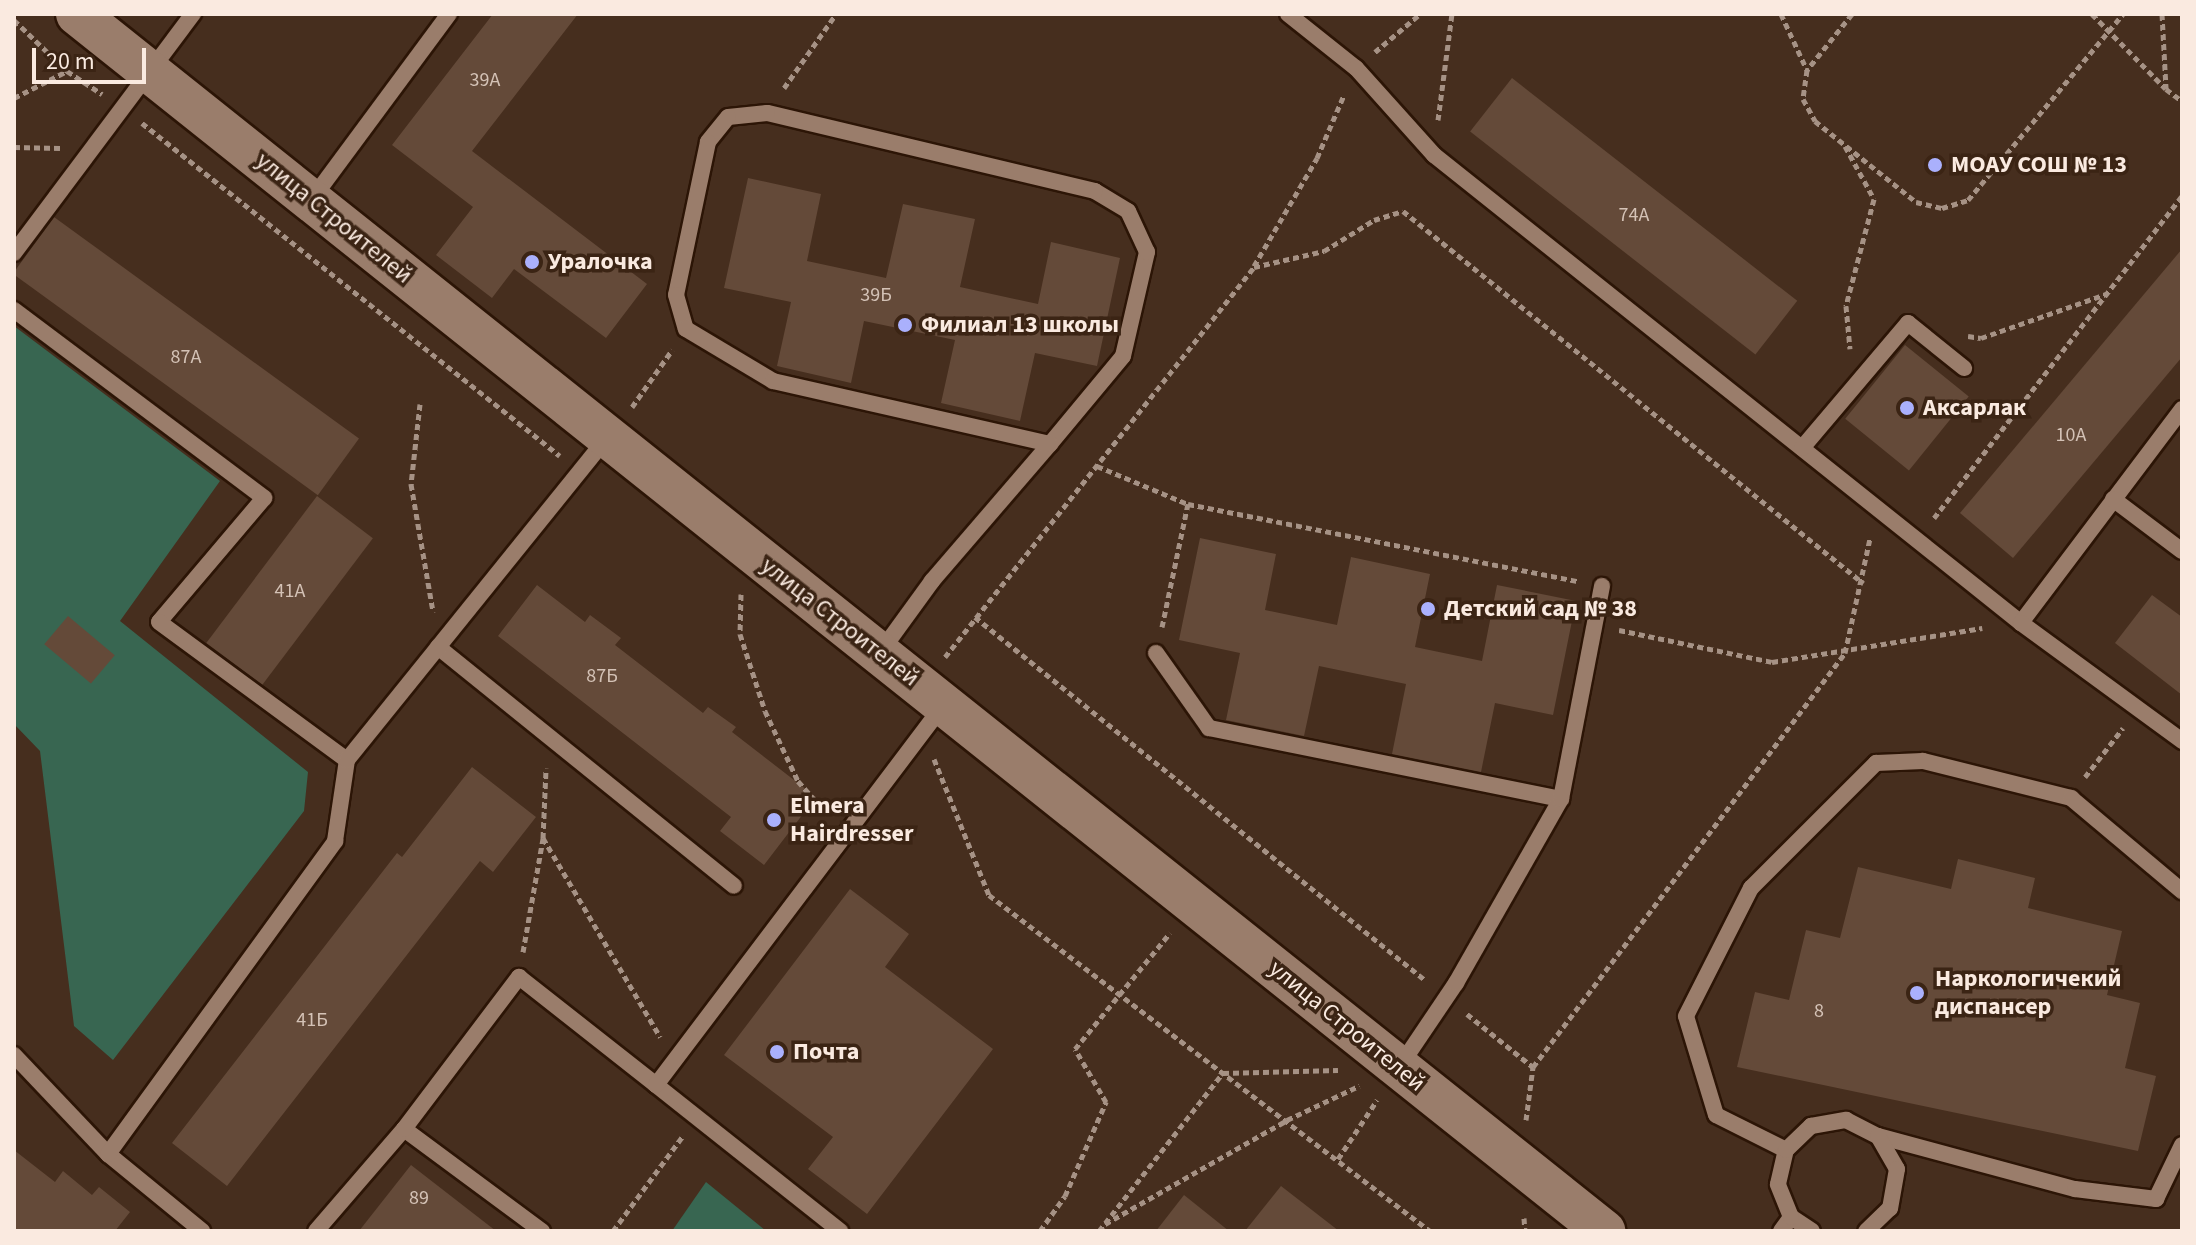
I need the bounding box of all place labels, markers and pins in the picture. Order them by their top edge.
place label: МОАУ СОШ № 13 [1951,151,2127,179]
marker: МОАУ СОШ № 13 [1926,156,1944,174]
place label: Уралочка [548,248,653,276]
marker: Уралочка [523,253,541,271]
place label: Филиал 13 школы [921,311,1119,339]
marker: Филиал 13 школы [896,316,914,334]
place label: Аксарлак [1923,394,2026,422]
marker: Аксарлак [1898,399,1916,417]
place label: Детский сад № 38 [1444,595,1637,623]
marker: Детский сад № 38 [1419,600,1437,618]
place label: Elmera Hairdresser [790,792,914,848]
marker: Elmera Hairdresser [765,811,783,829]
place label: Наркологичекий диспансер [1935,965,2122,1021]
marker: Наркологичекий диспансер [1906,982,1928,1004]
place label: Почта [793,1038,859,1066]
marker: Почта [768,1043,786,1061]

